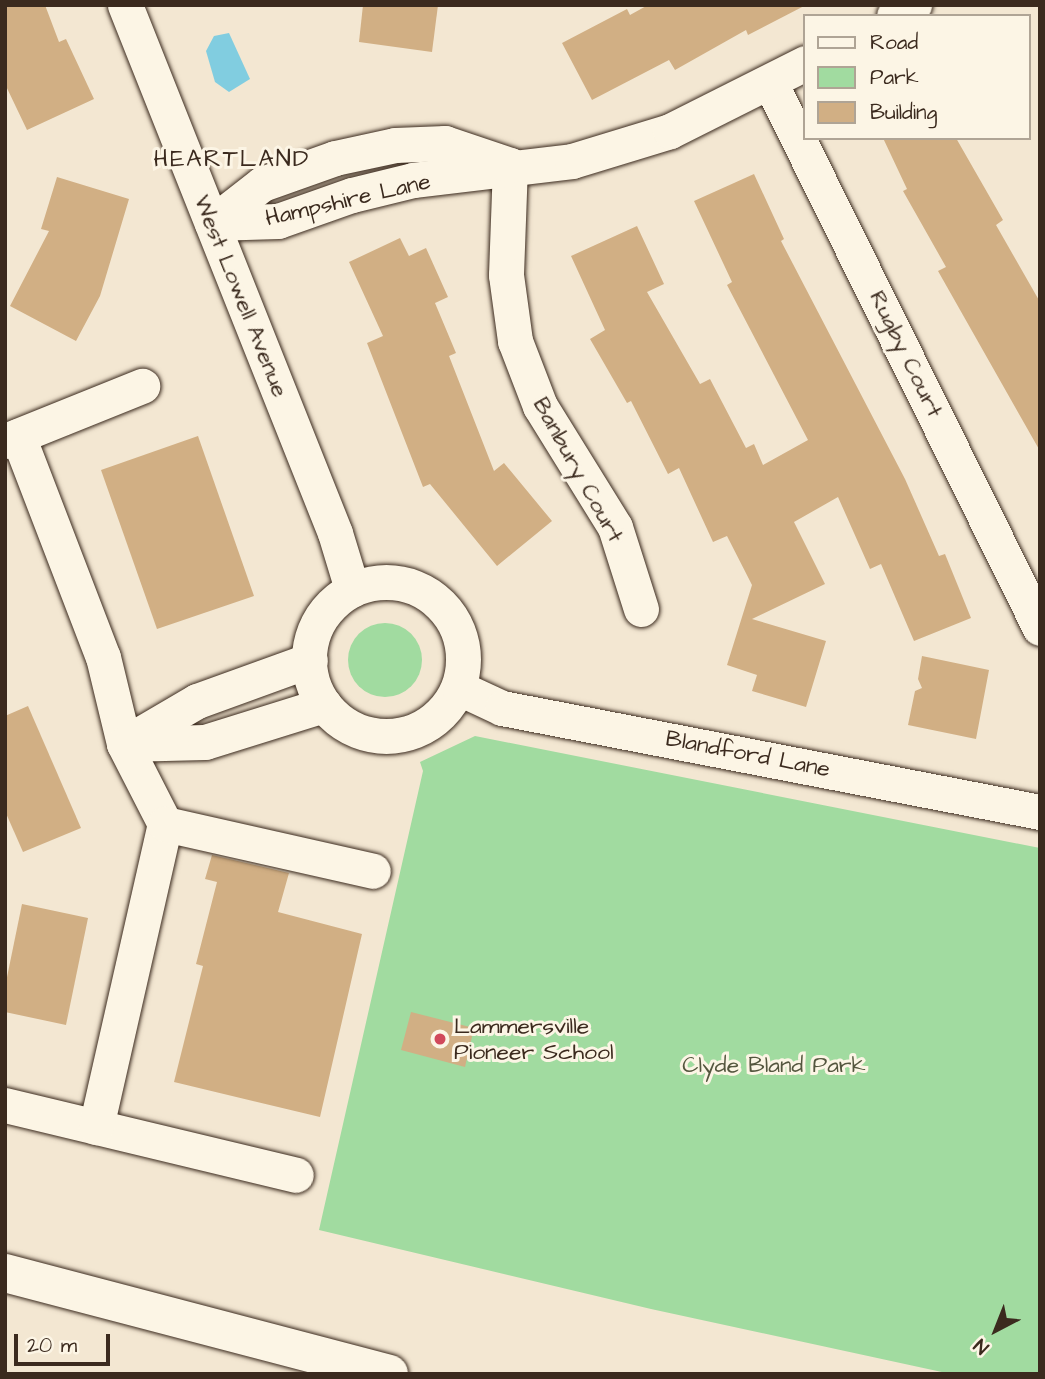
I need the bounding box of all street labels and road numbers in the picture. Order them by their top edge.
street label: Hampshire Lane [263,168,433,232]
street label: West Lowell Avenue [188,191,294,401]
street label: Rugby Court [863,286,949,422]
street label: Banbury Court [527,393,629,547]
street label: Blandford Lane [663,725,833,783]

